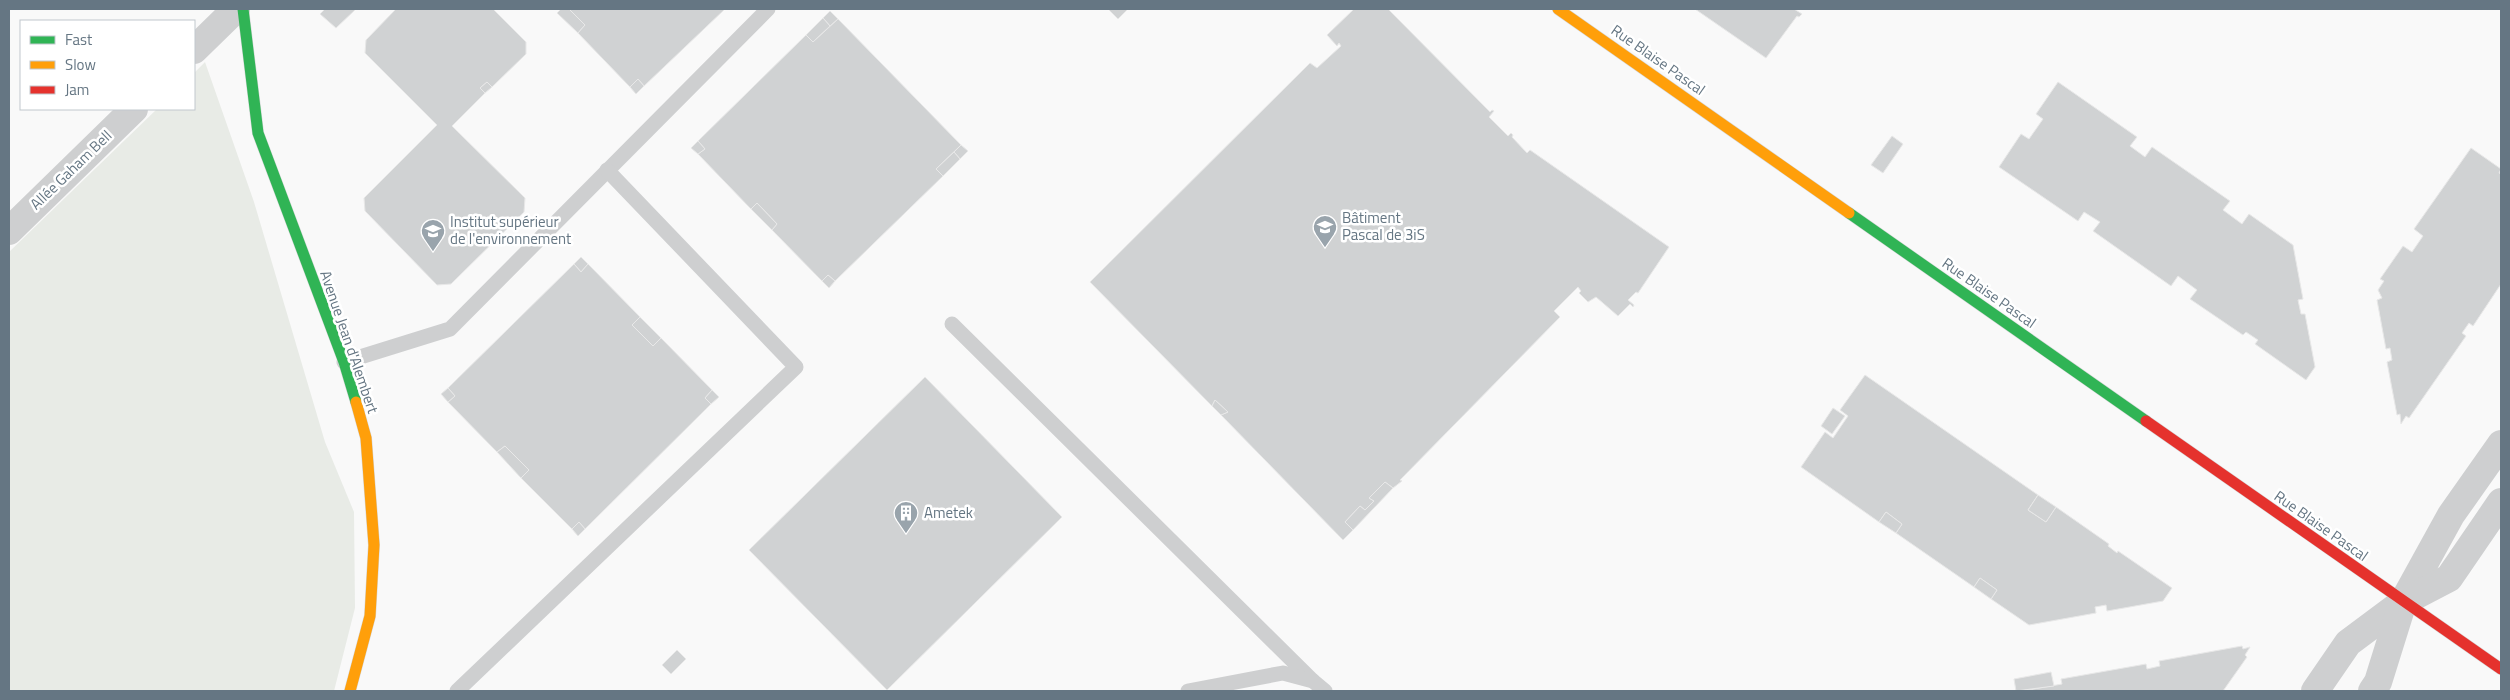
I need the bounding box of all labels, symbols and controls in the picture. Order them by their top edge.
street label: Rue Blaise Pascal [1607,19,1710,101]
legend [20,20,195,110]
text: Fast [65,28,93,51]
text: Slow [65,53,96,76]
text: Jam [65,78,89,101]
street label: Allée Gaham Bell [24,124,117,215]
place label: Bâtiment Pascal de 3iS [1342,206,1425,246]
place label: Institut supérieur de l'environnement [450,210,572,250]
school or university icon: Bâtiment Pascal de 3iS [1312,214,1338,248]
school or university icon: Institut supérieur de l'environnement [420,218,446,252]
street label: Rue Blaise Pascal [1938,252,2041,334]
street label: Avenue Jean d'Alembert [314,267,385,417]
street label: Rue Blaise Pascal [2270,485,2373,567]
building icon: Ametek [893,500,919,534]
place label: Ametek [924,501,973,524]

